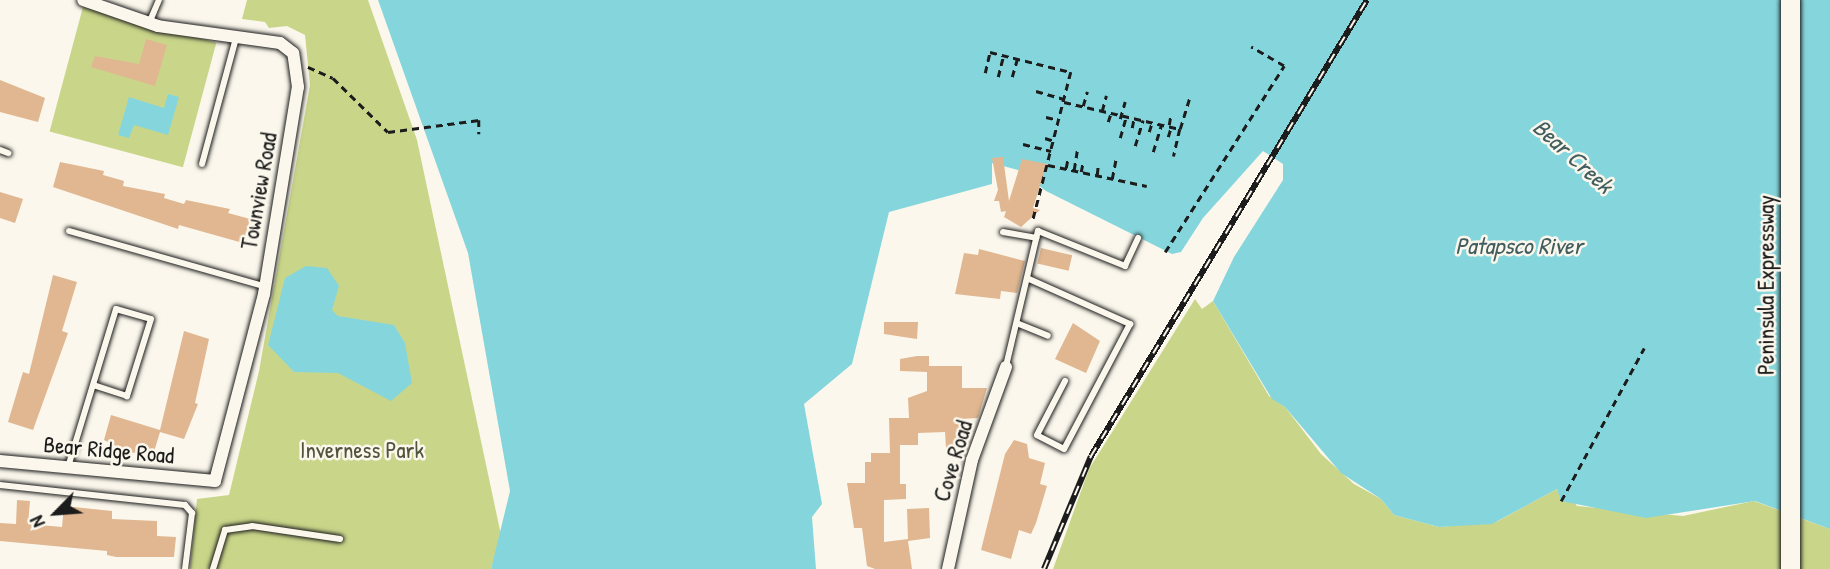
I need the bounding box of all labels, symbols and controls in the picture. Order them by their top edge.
water label: Bear Creek [1527,113,1619,199]
street label: Townview Road [235,130,283,252]
street label: Peninsula Expressway [1752,195,1780,375]
water label: Patapsco River [1455,232,1583,260]
street label: Cove Road [928,417,978,505]
street label: Bear Ridge Road [43,431,175,469]
park label: Inverness Park [300,436,424,464]
north arrow [21,478,91,548]
text: N [23,512,51,532]

